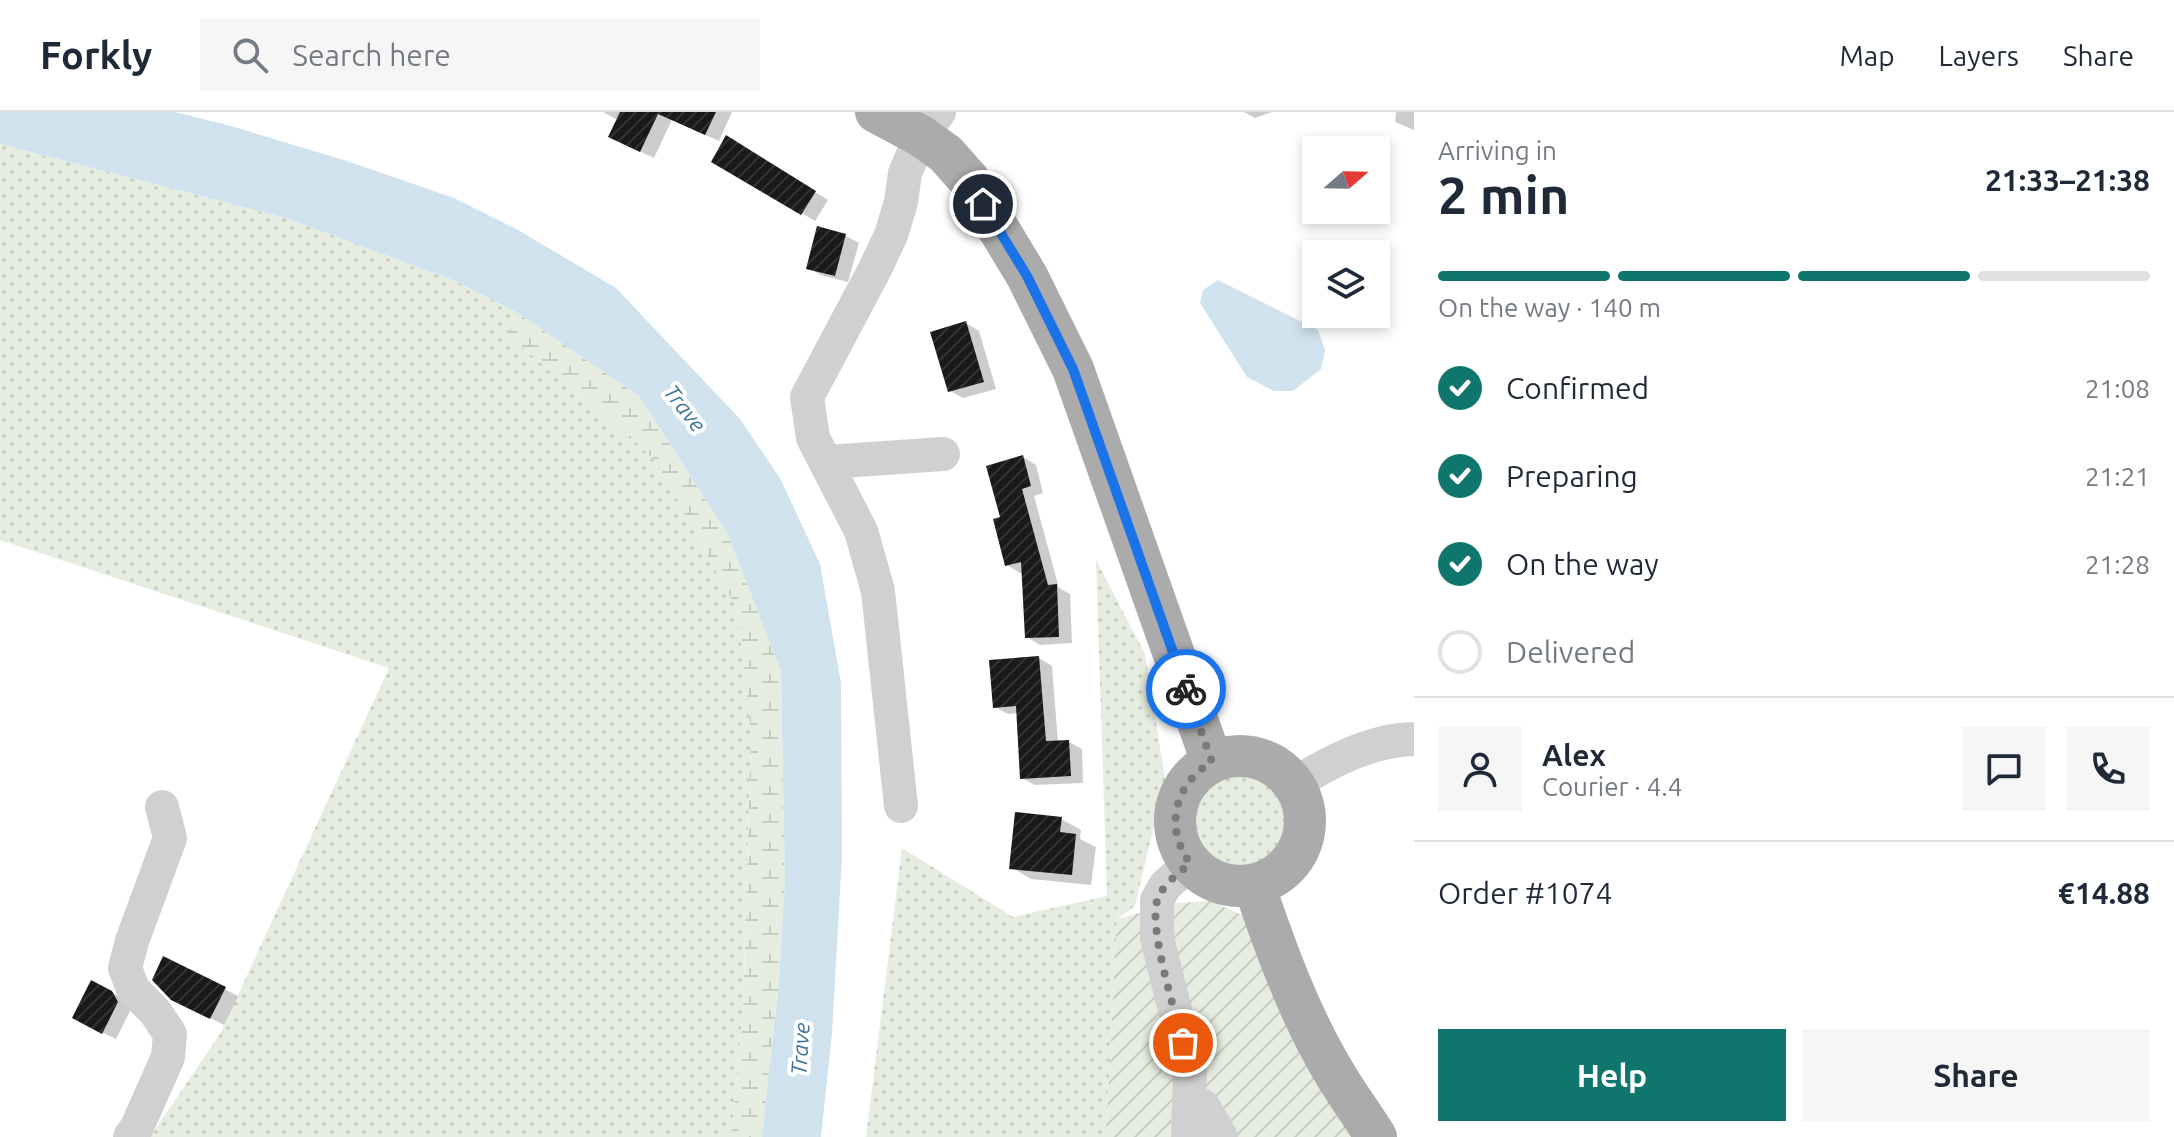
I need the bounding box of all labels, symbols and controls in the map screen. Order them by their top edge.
search box [200,19,760,91]
icon: search [228,33,272,77]
text: Forkly [40,34,152,76]
text: Search here [292,38,451,72]
text: Map [1839,40,1895,71]
text: Layers [1939,40,2019,71]
text: Share [2063,40,2134,71]
north arrow [1302,136,1390,224]
map controls [1302,136,1390,328]
text: Arriving in [1438,136,1557,165]
text: 21:33–21:38 [1985,163,2150,197]
text: 2 min [1438,166,1569,224]
pin [949,170,1017,238]
icon: home [961,182,1005,226]
button: layers [1302,240,1390,328]
text: On the way · 140 m [1438,293,1661,322]
icon: check [1438,366,1482,410]
text: Confirmed [1506,371,1649,405]
text: 21:08 [2085,374,2150,403]
water label: Trave [659,379,711,436]
icon: check [1438,454,1482,498]
text: Preparing [1506,459,1638,493]
text: 21:21 [2085,462,2150,491]
icon: check [1438,542,1482,586]
text: On the way [1506,547,1659,581]
text: 21:28 [2085,550,2150,579]
text: Delivered [1506,635,1635,669]
courier [1146,649,1226,729]
icon: bike [1164,667,1208,711]
button: person [1438,727,1522,811]
button: chat [1962,727,2046,811]
button: phone [2066,727,2150,811]
text: Alex [1542,738,1606,772]
text: Courier · 4.4 [1542,772,1682,801]
text: Order #1074 [1438,876,1612,910]
text: €14.88 [2058,876,2150,910]
pin [1149,1009,1217,1077]
icon: bag [1161,1021,1205,1065]
water label: Trave [785,1022,814,1076]
button: Help [1438,1029,1786,1121]
button: Share [1802,1029,2150,1121]

